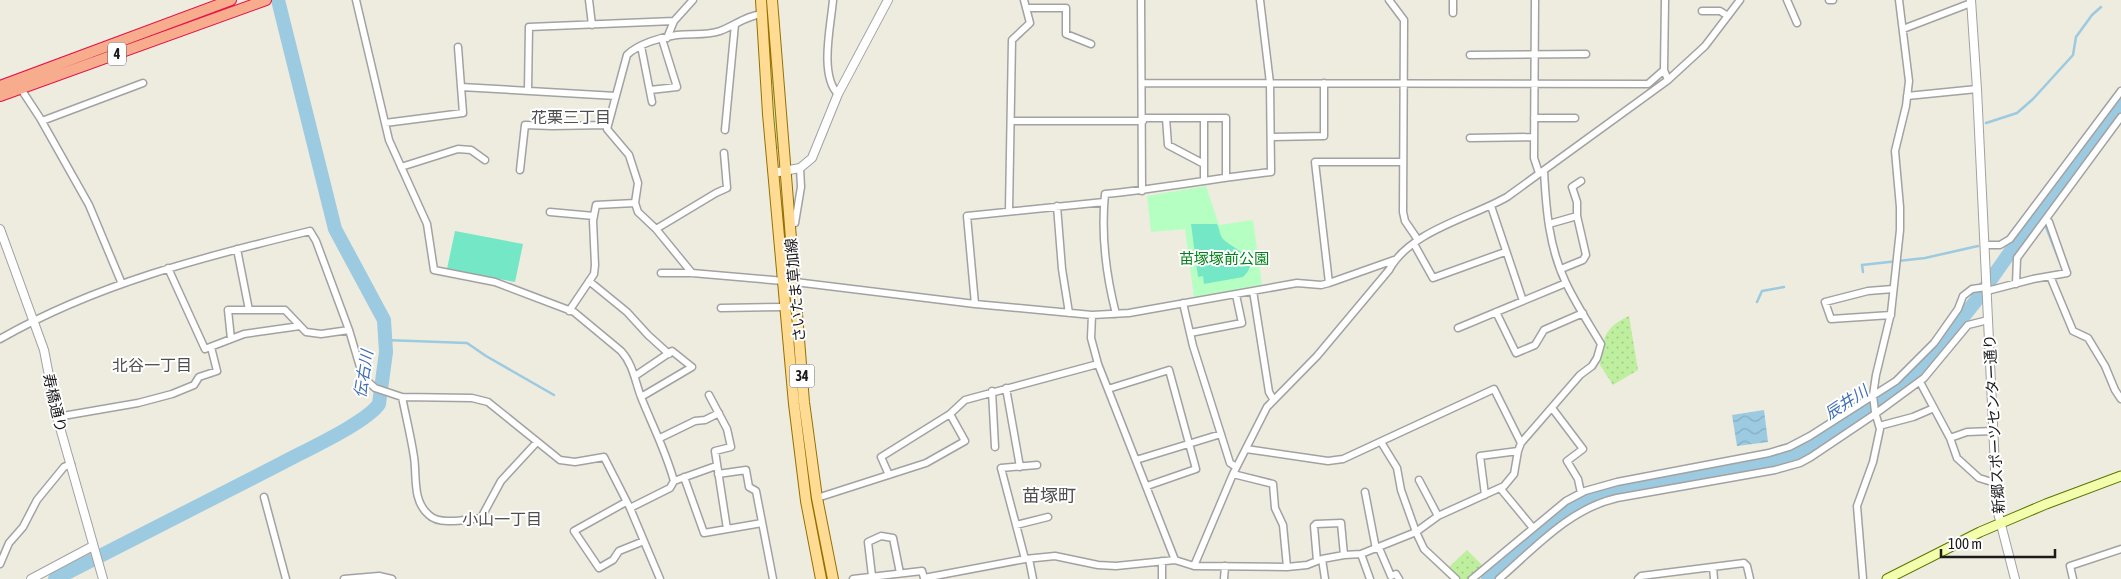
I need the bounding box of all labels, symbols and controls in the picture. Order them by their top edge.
road number: 4 [108,42,126,66]
district label: 花栗三丁目 [531,108,611,126]
street label: さいたま草加線 [782,237,808,343]
park label: 苗塚塚前公園 [1179,250,1269,267]
street label: 新郷スポーツセンター通り [1981,334,2007,514]
water label: 伝右川 [350,347,376,399]
district label: 北谷一丁目 [112,356,192,374]
road number: 34 [790,364,814,388]
street label: 寿橋通り [40,372,70,434]
water label: 辰井川 [1821,380,1873,423]
district label: 苗塚町 [1022,485,1076,506]
district label: 小山一丁目 [462,510,542,528]
scale bar [1941,526,2055,558]
text: 100 m [1948,535,1982,552]

